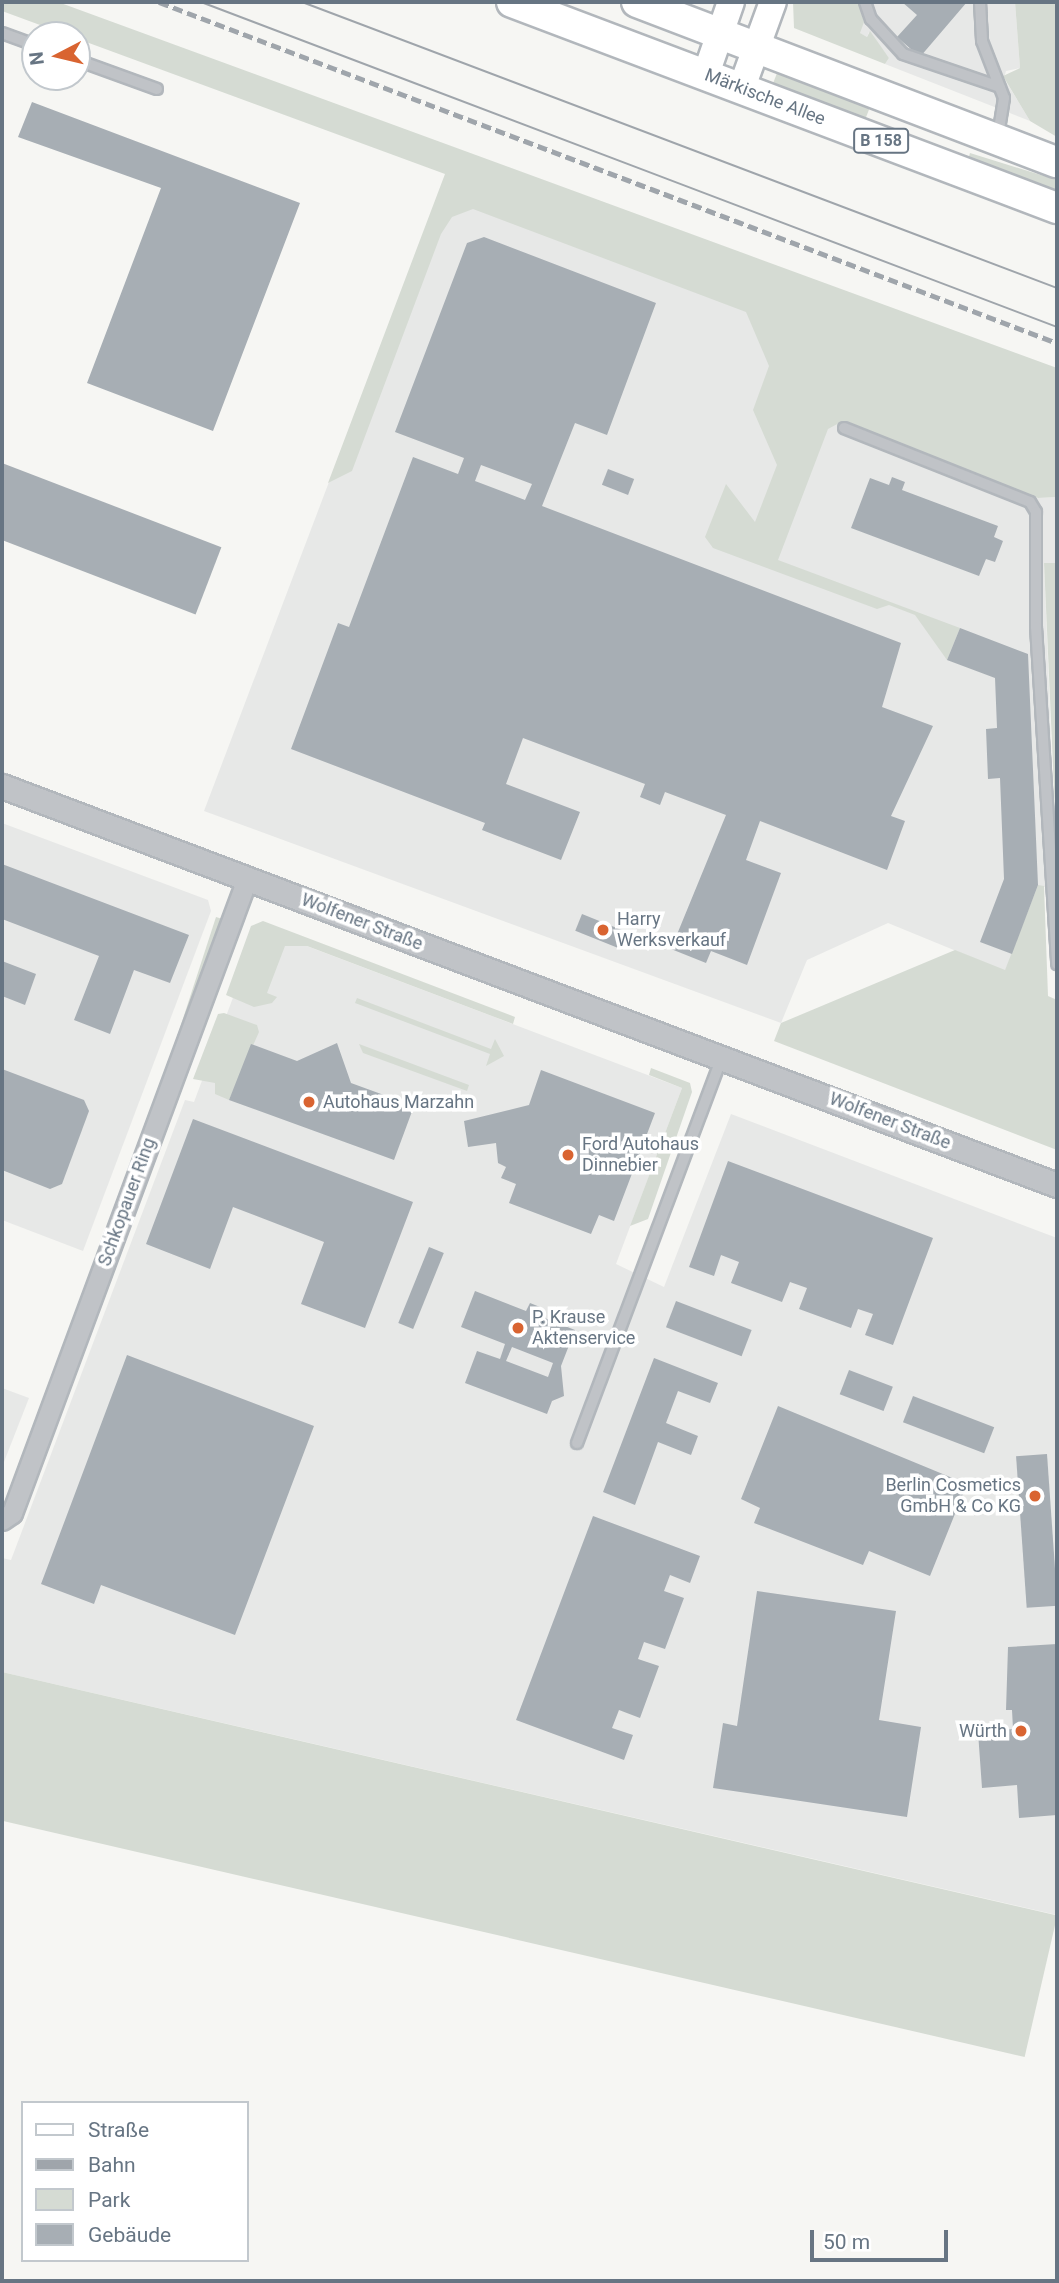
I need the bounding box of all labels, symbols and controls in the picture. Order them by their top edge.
north arrow [21,21,91,91]
text: N [24,50,49,66]
street label: Märkische Allee [702,64,828,130]
road number: B 158 [853,128,909,154]
street label: Wolfener Straße [298,889,426,955]
place label: Harry Werksverkauf [617,909,726,951]
marker: Harry Werksverkauf [595,922,611,938]
street label: Wolfener Straße [826,1088,954,1154]
place label: Autohaus Marzahn [323,1091,474,1113]
marker: Autohaus Marzahn [301,1094,317,1110]
place label: Ford Autohaus Dinnebier [582,1134,699,1176]
street label: Schkopauer Ring [94,1135,160,1269]
marker: Ford Autohaus Dinnebier [560,1147,576,1163]
place label: P. Krause Aktenservice [532,1307,635,1350]
marker: P. Krause Aktenservice [510,1320,526,1336]
place label: Berlin Cosmetics GmbH & Co KG [885,1475,1021,1518]
marker: Berlin Cosmetics GmbH & Co KG [1027,1488,1043,1504]
place label: Würth [959,1720,1007,1742]
marker: Würth [1013,1723,1029,1739]
legend [21,2101,248,2262]
text: Straße [88,2118,149,2142]
text: Bahn [88,2153,136,2177]
text: Park [88,2188,130,2212]
scale bar [814,2216,952,2260]
text: Gebäude [88,2223,171,2247]
text: 50 m [823,2230,870,2254]

